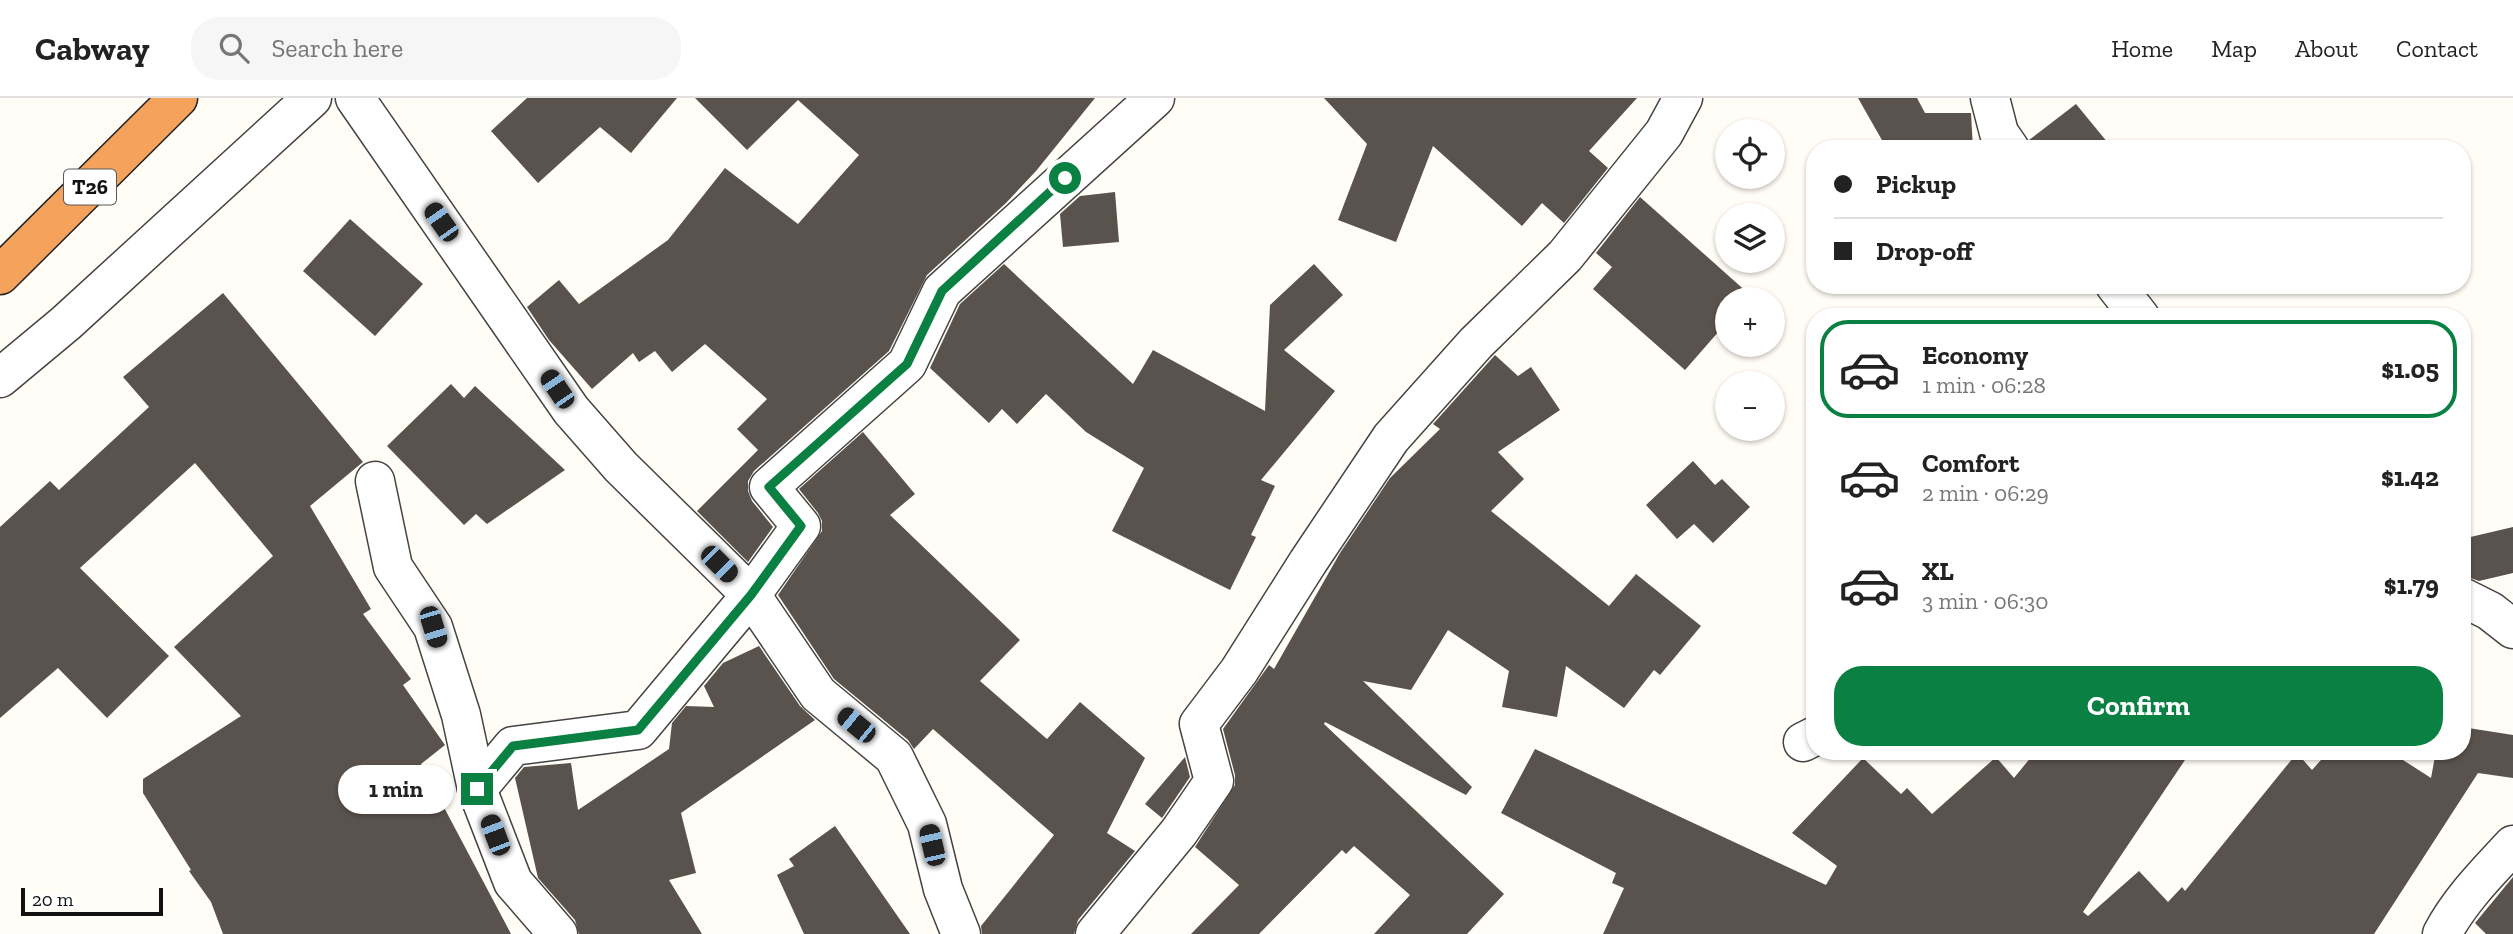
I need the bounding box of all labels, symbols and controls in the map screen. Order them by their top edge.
search box [191,17,681,80]
text: Cabway [35,29,149,68]
icon: search [215,29,253,67]
text: Search here [271,32,403,64]
text: Home [2111,34,2173,63]
text: Map [2211,34,2257,63]
text: About [2295,34,2358,63]
text: Contact [2396,34,2478,63]
map controls [1715,119,1785,441]
button: locate [1715,119,1785,189]
route start [1049,162,1081,194]
text: Pickup [1876,168,1956,200]
road number: T26 [64,170,116,204]
car [421,199,462,245]
button: layers [1715,203,1785,273]
text: Drop-off [1876,235,1973,267]
button: + [1715,287,1785,357]
icon: car [1838,338,1901,401]
text: Economy [1922,339,2028,371]
text: $1.05 [2381,353,2439,385]
car [537,366,578,412]
button: − [1715,371,1785,441]
text: 1 min · 06:28 [1922,371,2046,399]
icon: car [1838,446,1901,509]
text: Comfort [1922,447,2019,479]
text: $1.42 [2381,461,2439,493]
text: 2 min · 06:29 [1922,479,2049,507]
car [697,542,742,586]
icon: car [1838,554,1901,617]
text: XL [1922,555,1954,587]
text: $1.79 [2384,569,2439,601]
text: 3 min · 06:30 [1922,587,2049,615]
car [417,604,450,650]
button: Confirm [1834,666,2443,746]
car [834,704,879,746]
callout: 1 min [337,764,452,814]
route end [461,773,493,805]
text: 1 min [369,775,423,803]
car [478,812,513,858]
car [918,822,947,868]
scale bar [21,885,163,917]
text: 20 m [32,888,73,911]

